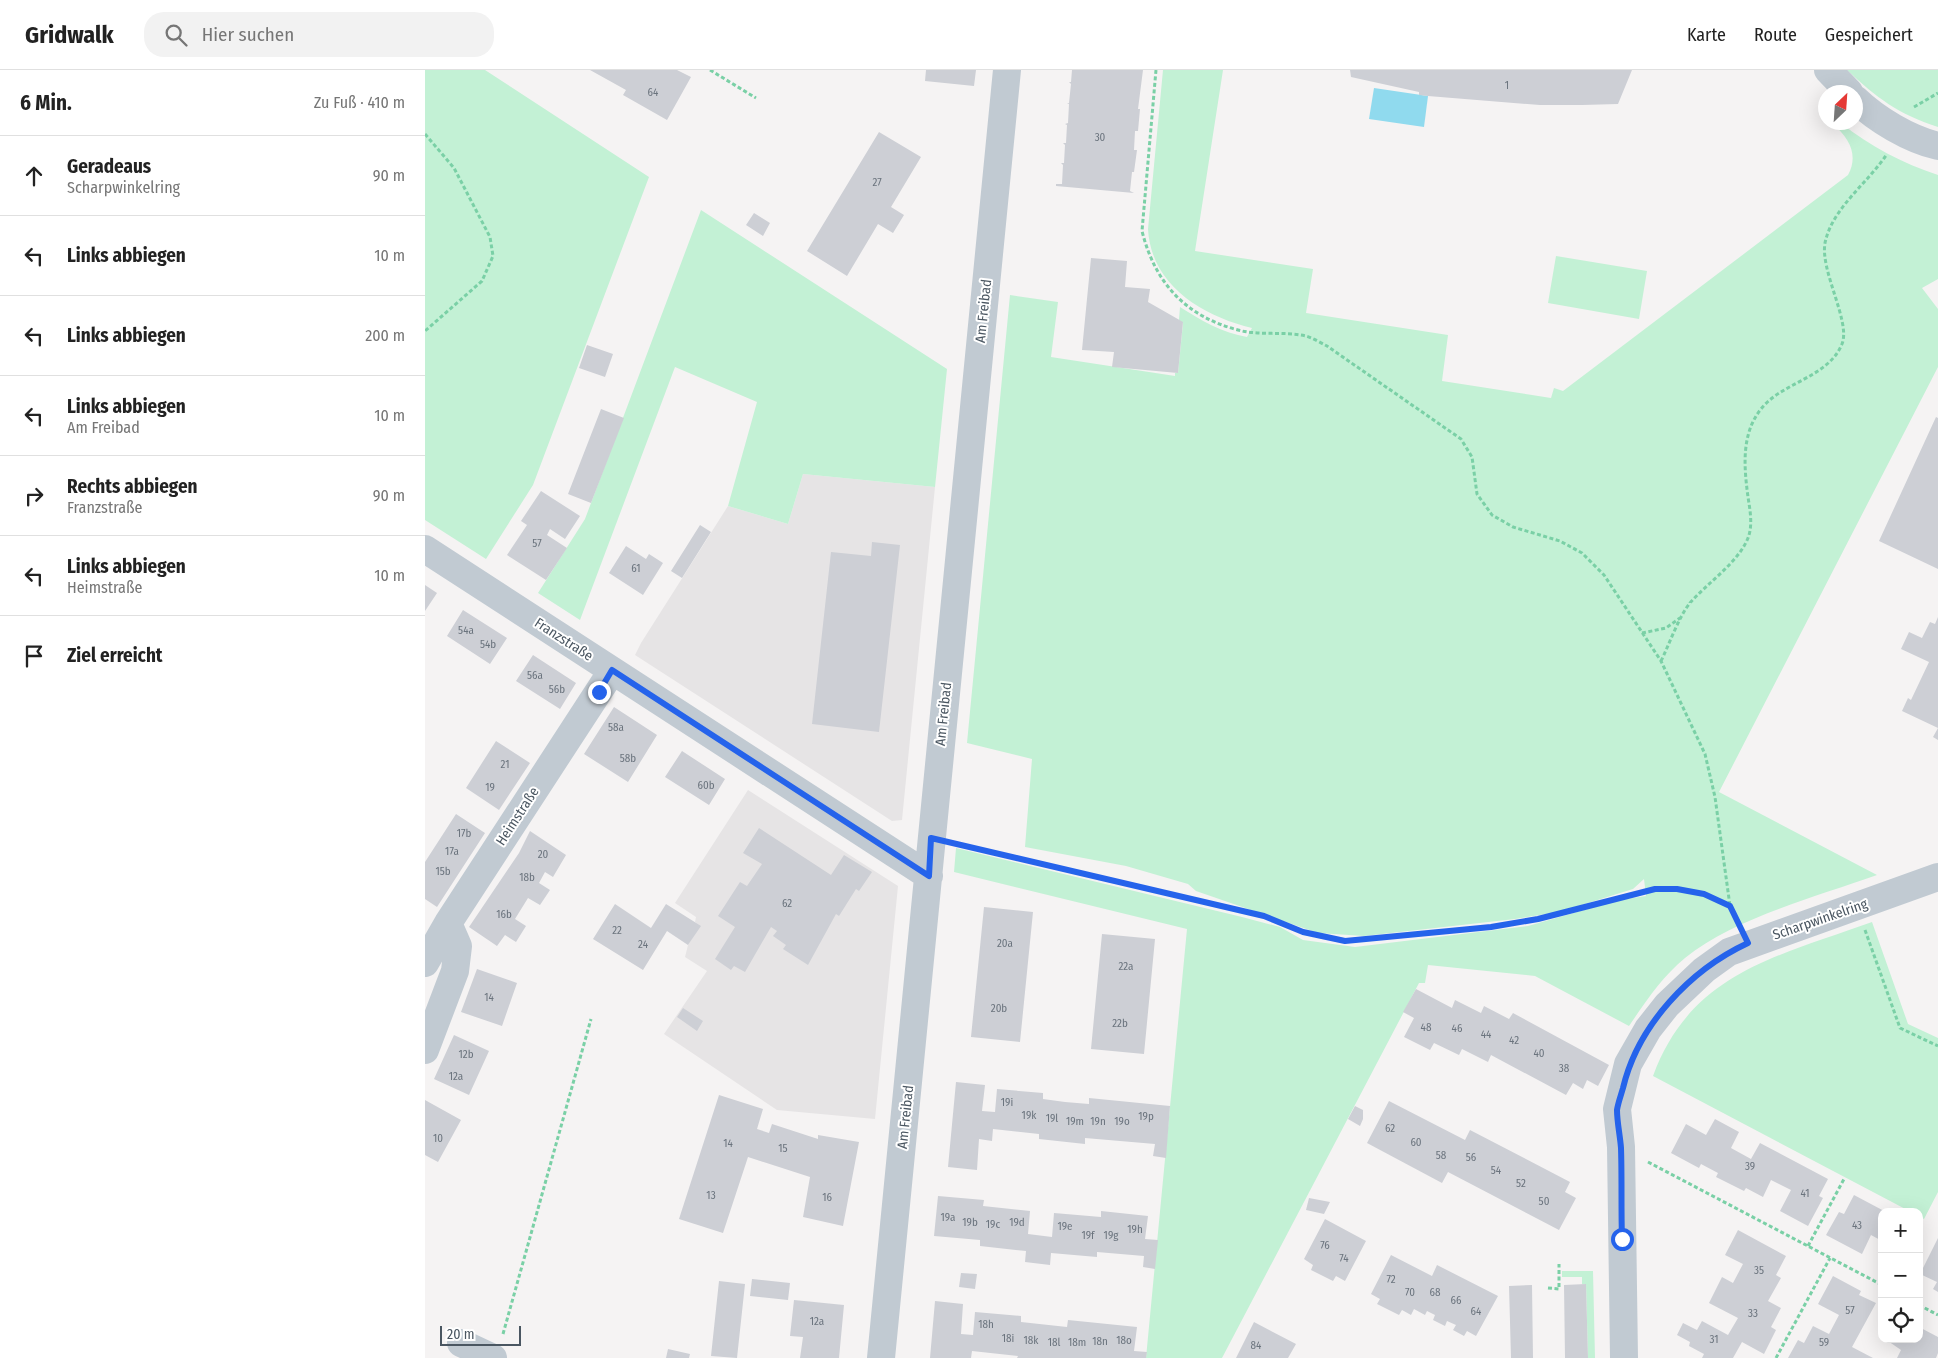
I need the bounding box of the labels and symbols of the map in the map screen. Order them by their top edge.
house number: 1 [1505,79,1509,92]
north arrow [1818,85,1863,130]
house number: 64 [648,86,659,99]
house number: 30 [1095,131,1106,144]
house number: 27 [872,176,882,189]
street label: Am Freibad [972,278,995,344]
house number: 57 [532,537,542,550]
house number: 61 [631,562,641,575]
street label: Franzstraße [531,614,596,665]
house number: 54a [458,624,474,637]
house number: 54b [480,638,496,651]
house number: 56a [527,669,543,682]
route end [588,681,611,704]
street label: Am Freibad [932,681,955,747]
house number: 56b [549,683,565,696]
house number: 58a [608,721,624,734]
house number: 58b [620,752,636,765]
house number: 21 [501,758,509,771]
house number: 60b [697,779,715,792]
house number: 19 [485,781,495,794]
street label: Heimstraße [492,784,543,849]
house number: 17b [457,827,471,840]
house number: 17a [445,845,459,858]
house number: 20 [538,848,549,861]
house number: 15b [435,865,451,878]
house number: 18b [519,871,535,884]
street label: Scharpwinkelring [1771,895,1870,944]
house number: 62 [782,897,792,910]
house number: 16b [496,908,512,921]
house number: 22 [612,924,622,937]
house number: 20a [997,937,1013,950]
house number: 24 [638,938,649,951]
house number: 22a [1118,960,1134,973]
house number: 14 [484,991,494,1004]
house number: 20b [991,1002,1007,1015]
house number: 22b [1112,1017,1128,1030]
house number: 48 [1421,1021,1432,1034]
house number: 46 [1452,1022,1463,1035]
house number: 44 [1481,1028,1492,1041]
house number: 42 [1509,1034,1519,1047]
house number: 40 [1533,1047,1545,1060]
house number: 12b [459,1048,474,1061]
house number: 38 [1559,1062,1570,1075]
house number: 12a [449,1070,463,1083]
street label: Am Freibad [894,1084,917,1150]
house number: 19i [1001,1096,1013,1109]
house number: 19k [1022,1109,1037,1122]
house number: 19p [1138,1110,1154,1123]
house number: 19l [1046,1112,1058,1125]
house number: 19m [1066,1115,1084,1128]
house number: 19n [1090,1115,1106,1128]
house number: 19o [1114,1115,1130,1128]
house number: 62 [1385,1122,1395,1135]
house number: 10 [433,1132,443,1145]
house number: 60 [1410,1136,1422,1149]
house number: 14 [723,1137,733,1150]
house number: 15 [778,1142,788,1155]
house number: 58 [1436,1149,1447,1162]
house number: 56 [1466,1151,1477,1164]
house number: 39 [1745,1160,1755,1173]
house number: 54 [1491,1164,1502,1177]
house number: 52 [1516,1177,1526,1190]
house number: 41 [1800,1187,1810,1200]
house number: 13 [706,1189,716,1202]
house number: 16 [822,1191,832,1204]
house number: 50 [1539,1195,1550,1208]
house number: 19a [941,1211,955,1224]
house number: 19b [962,1216,978,1229]
house number: 19d [1009,1216,1025,1229]
house number: 19c [986,1218,1000,1231]
house number: 43 [1852,1219,1862,1232]
house number: 19e [1057,1220,1073,1233]
house number: 19h [1127,1223,1143,1236]
route start [1611,1228,1634,1251]
house number: 19f [1081,1229,1095,1242]
house number: 19g [1104,1229,1119,1242]
house number: 76 [1320,1239,1330,1252]
house number: 74 [1339,1252,1349,1265]
house number: 35 [1754,1264,1764,1277]
house number: 72 [1386,1273,1396,1286]
house number: 70 [1405,1286,1415,1299]
house number: 68 [1430,1286,1441,1299]
house number: 66 [1451,1294,1462,1307]
house number: 57 [1845,1304,1855,1317]
house number: 64 [1471,1305,1482,1318]
house number: 33 [1748,1307,1758,1320]
house number: 12a [810,1315,824,1328]
house number: 18h [978,1318,994,1331]
scale bar [440,1323,521,1346]
house number: 18i [1002,1332,1015,1345]
house number: 31 [1710,1333,1719,1346]
house number: 18k [1024,1334,1039,1347]
house number: 18o [1116,1334,1132,1347]
house number: 18n [1092,1335,1108,1348]
house number: 18l [1048,1336,1060,1349]
house number: 18m [1068,1336,1086,1349]
house number: 59 [1819,1336,1829,1349]
house number: 84 [1251,1339,1262,1352]

